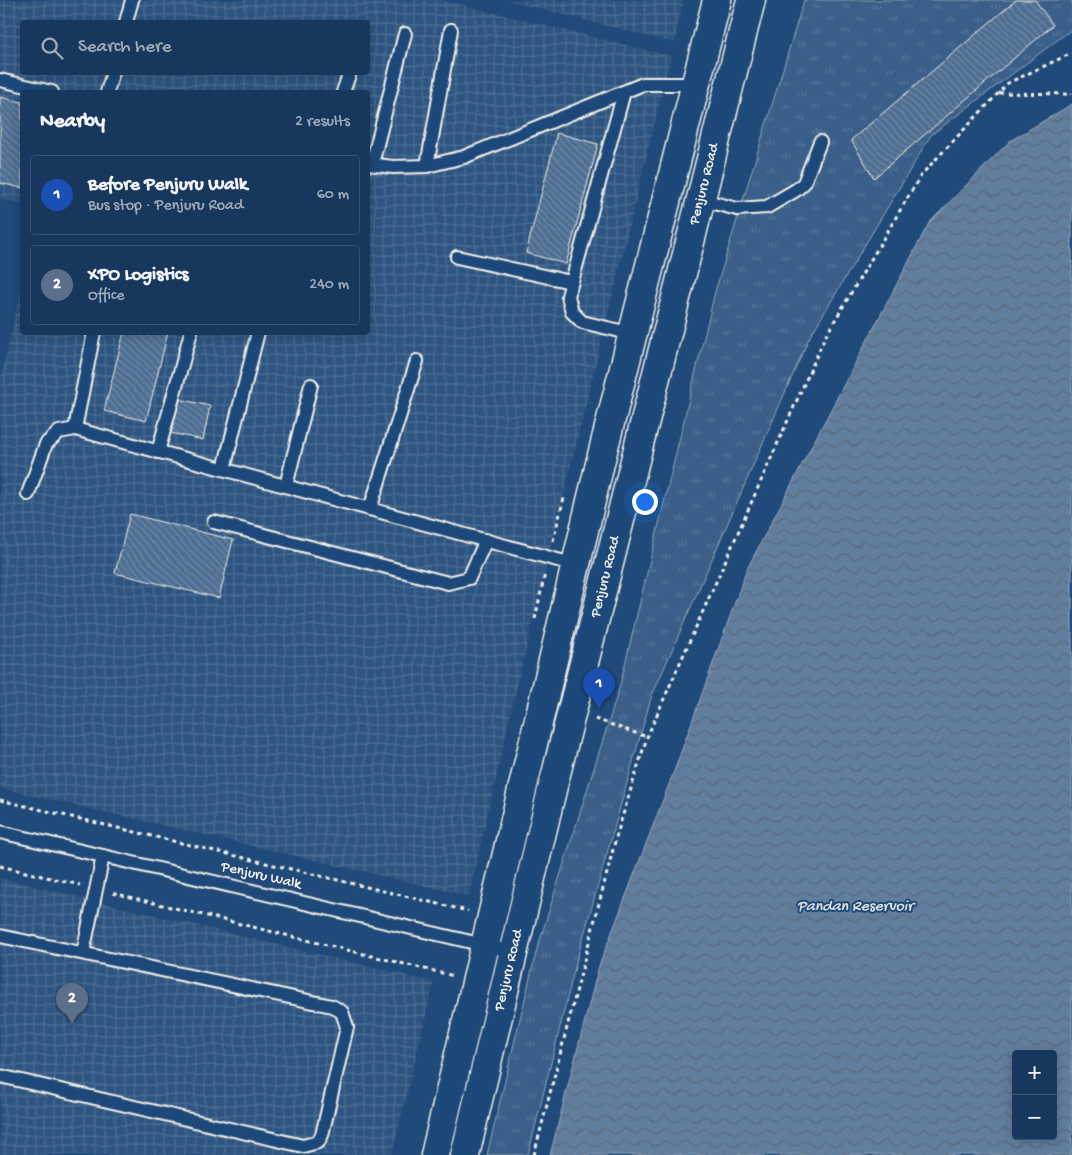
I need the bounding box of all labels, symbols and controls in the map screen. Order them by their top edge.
search box [20,20,370,75]
icon: search [38,34,66,62]
text: Search here [78,36,172,59]
text: Nearby [40,110,105,135]
text: 2 results [295,113,350,132]
street label: Penjuru Road [685,140,724,228]
text: Before Penjuru Walk [88,174,248,197]
text: 1 [54,186,60,205]
text: 60 m [317,186,349,205]
text: Bus stop · Penjuru Road [88,197,243,216]
text: XPO Logistics [88,264,189,287]
text: 2 [53,276,61,295]
text: 240 m [309,276,349,295]
text: Office [88,287,125,306]
your location [632,489,658,515]
street label: Penjuru Road [587,533,625,620]
pin: 1 [583,668,615,709]
street label: Penjuru Walk [218,858,304,894]
water label: Pandan Reservoir [797,898,916,917]
street label: Penjuru Road [490,926,528,1014]
pin: 2 [56,983,88,1024]
map controls [1012,1050,1057,1140]
button: + [1012,1050,1057,1095]
button: − [1012,1095,1057,1140]

